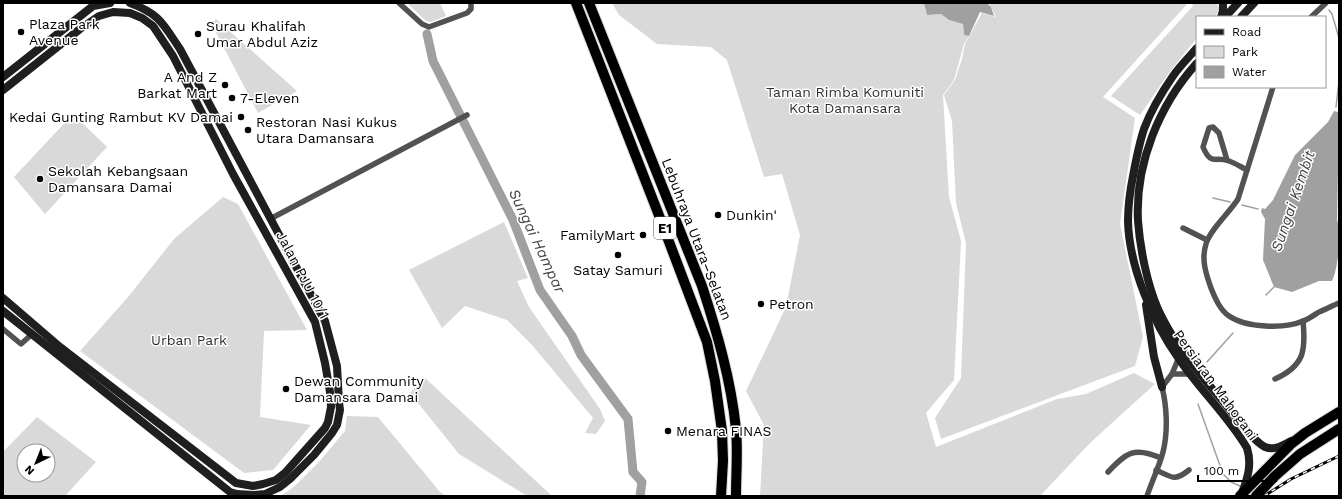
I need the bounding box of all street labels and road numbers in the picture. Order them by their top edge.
street label: Lebuhraya Utara–Selatan [659,156,735,322]
road number: E1 [654,217,676,239]
street label: Jalan PJU 10/1 [273,229,333,321]
street label: Persiaran Mahogani [1171,327,1261,443]

